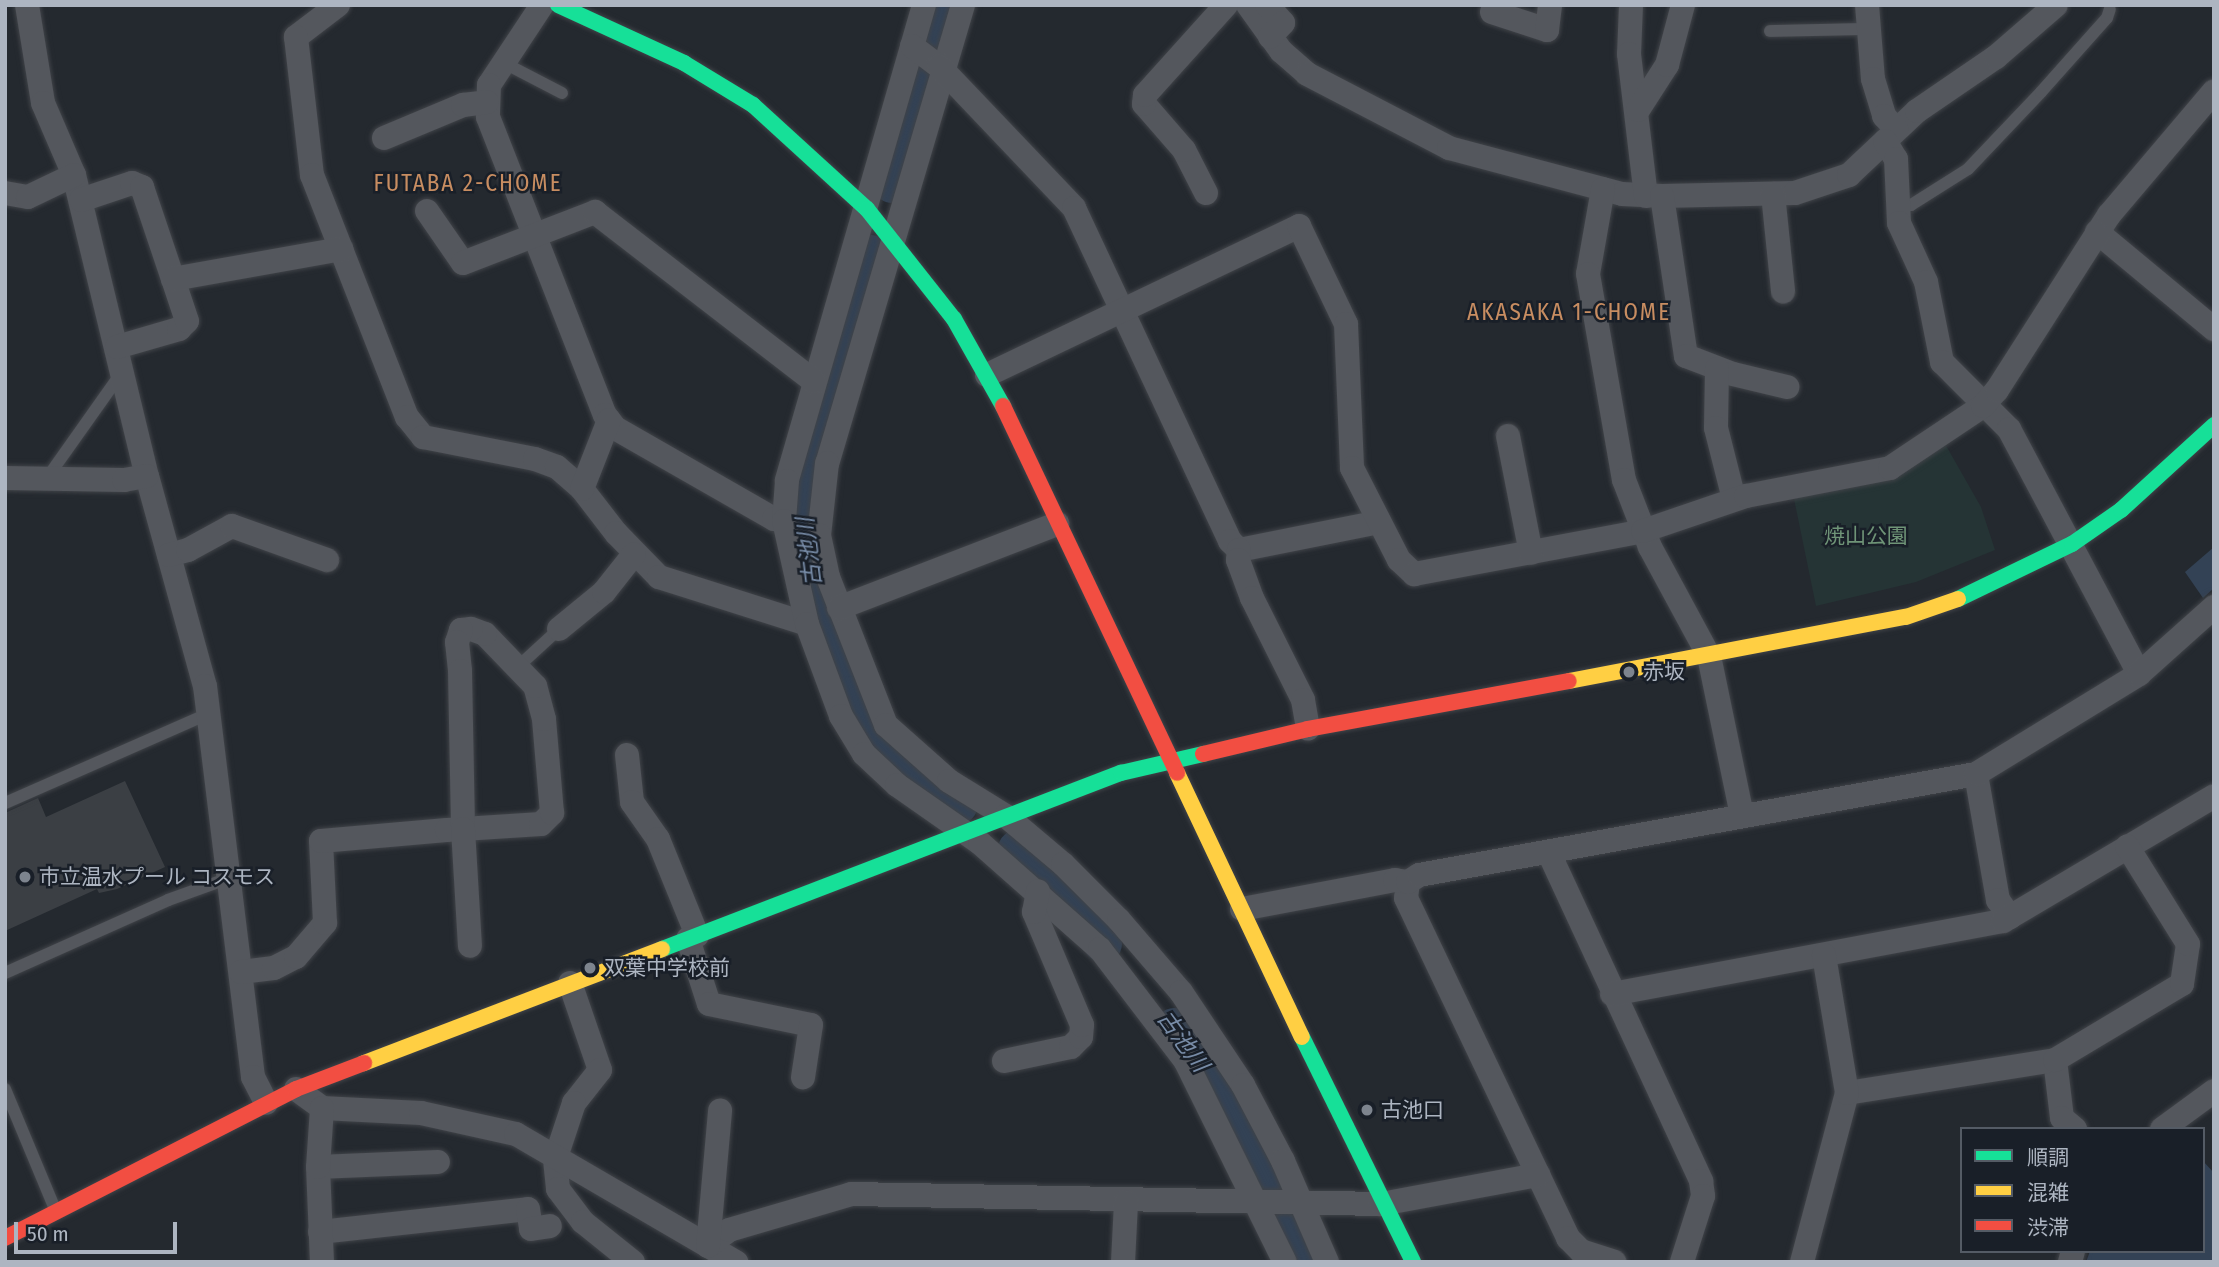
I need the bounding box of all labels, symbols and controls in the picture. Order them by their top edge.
district label: FUTABA 2-CHOME [375,169,561,197]
district label: AKASAKA 1-CHOME [1469,298,1669,326]
water label: 古池川 [791,516,827,588]
park label: 焼山公園 [1824,523,1908,549]
place label: 赤坂 [1643,659,1685,685]
marker: 赤坂 [1621,664,1637,680]
place label: 市立温水プール コスモス [39,864,275,890]
marker: 市立温水プール コスモス [17,869,33,885]
place label: 双葉中学校前 [604,955,730,981]
marker: 双葉中学校前 [582,960,598,976]
water label: 古池川 [1152,1005,1214,1077]
place label: 古池口 [1381,1097,1444,1123]
marker: 古池口 [1359,1102,1375,1118]
legend [1960,1127,2205,1253]
text: 順調 [2027,1145,2069,1171]
text: 混雑 [2027,1180,2069,1206]
scale bar [18,1208,180,1252]
text: 渋滞 [2027,1215,2069,1241]
text: 50 m [27,1221,69,1247]

